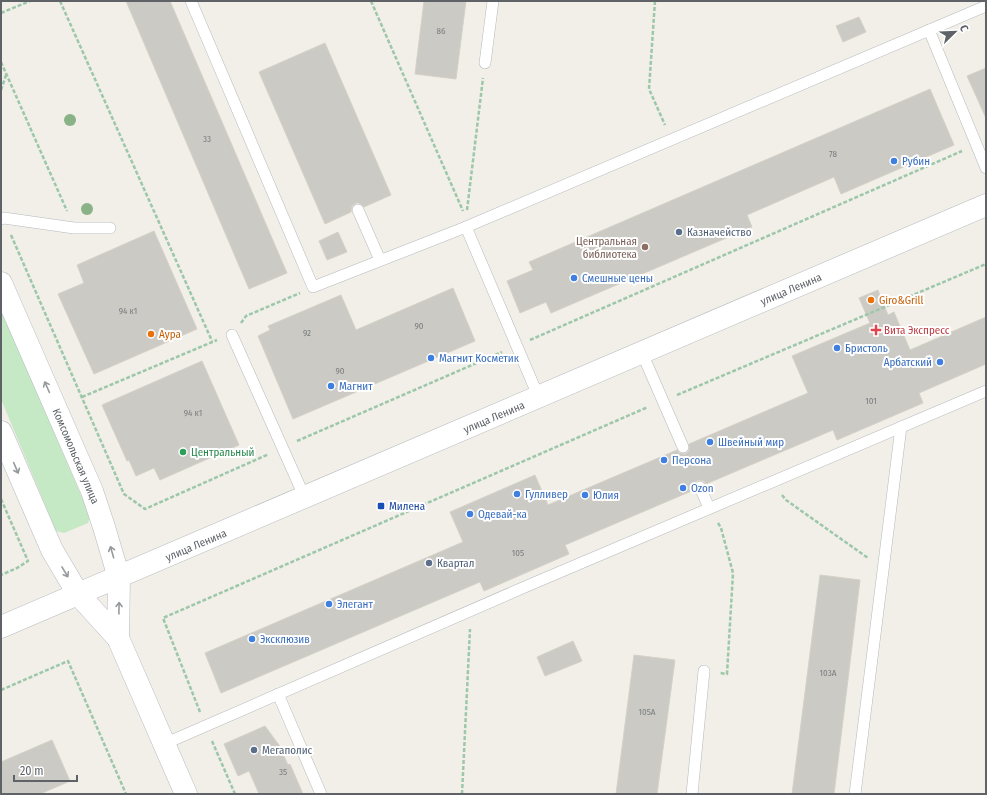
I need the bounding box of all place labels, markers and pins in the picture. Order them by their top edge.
place label: Рубин [902,155,930,168]
marker: Рубин [889,156,899,166]
place label: Казначейство [687,226,752,239]
marker: Казначейство [674,227,684,237]
place label: Центральная библиотека [576,235,637,261]
marker: Центральная библиотека [640,242,650,252]
place label: Смешные цены [582,272,653,285]
marker: Смешные цены [569,273,579,283]
place label: Giro&Grill [879,294,924,307]
marker: Giro&Grill [866,295,876,305]
place label: Вита Экспресс [884,324,950,337]
marker: Вита Экспресс [871,325,881,335]
place label: Аура [159,328,181,341]
marker: Аура [146,329,156,339]
place label: Бристоль [845,342,888,355]
marker: Бристоль [832,343,842,353]
place label: Магнит Косметик [439,352,520,365]
marker: Магнит Косметик [426,353,436,363]
place label: Арбатский [884,356,932,369]
marker: Арбатский [935,357,945,367]
place label: Магнит [339,380,373,393]
marker: Магнит [326,381,336,391]
place label: Швейный мир [718,436,784,449]
marker: Швейный мир [705,437,715,447]
place label: Центральный [191,446,254,459]
marker: Центральный [178,447,188,457]
place label: Персона [672,454,711,467]
marker: Персона [659,455,669,465]
place label: Ozon [691,482,714,495]
marker: Ozon [678,483,688,493]
place label: Гулливер [525,488,568,501]
marker: Гулливер [512,489,522,499]
place label: Юлия [593,489,619,502]
marker: Юлия [580,490,590,500]
place label: Милена [389,500,425,513]
marker: Милена [376,501,386,511]
place label: Одевай-ка [478,508,527,521]
marker: Одевай-ка [465,509,475,519]
place label: Квартал [437,557,474,570]
marker: Квартал [424,558,434,568]
place label: Элегант [337,598,373,611]
marker: Элегант [324,599,334,609]
place label: Эксклюзив [260,633,310,646]
marker: Эксклюзив [247,634,257,644]
place label: Мегаполис [262,744,313,757]
marker: Мегаполис [249,745,259,755]

